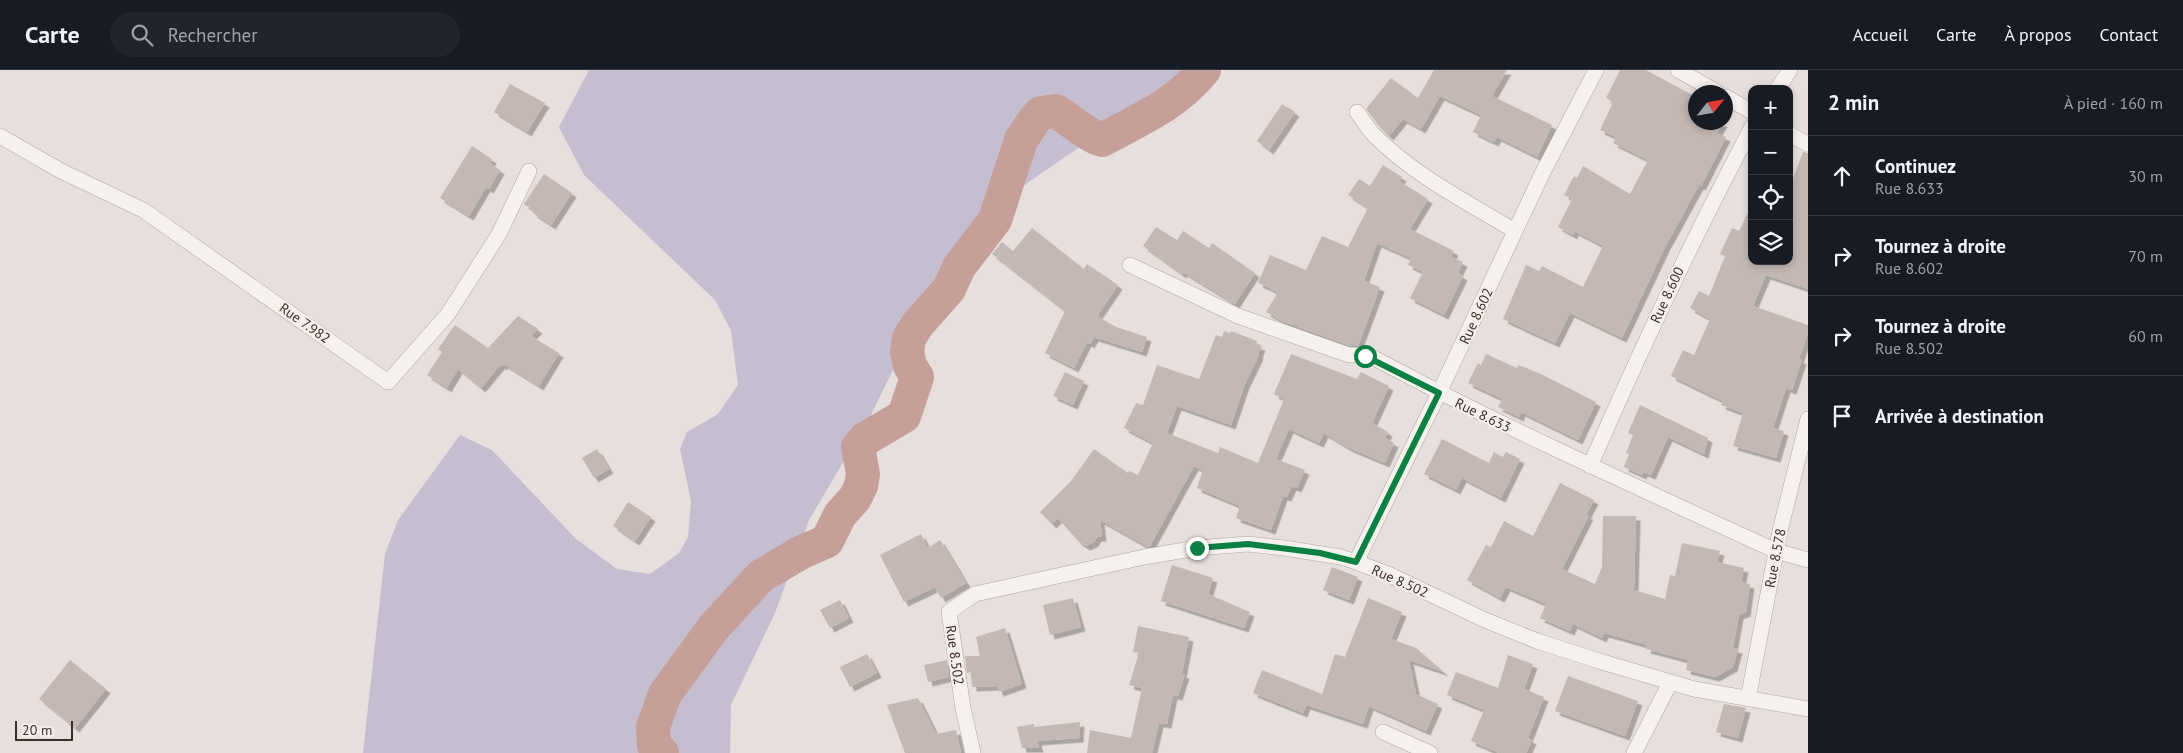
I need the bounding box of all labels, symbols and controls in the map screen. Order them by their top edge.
search box [110,12,460,57]
text: Carte [25,19,80,50]
icon: search [128,21,156,49]
text: Rechercher [168,23,258,47]
text: Accueil [1853,23,1908,46]
text: Carte [1936,23,1977,46]
text: À propos [2005,23,2072,46]
text: Contact [2100,23,2158,46]
north arrow [1688,85,1733,130]
map controls [1748,85,1793,265]
button: + [1748,85,1793,130]
text: 2 min [1828,89,1879,116]
text: À pied · 160 m [2064,93,2163,113]
button: − [1748,130,1793,175]
text: Continuez [1875,154,1956,178]
icon: ahead [1828,162,1856,190]
text: 30 m [2128,166,2163,186]
button: locate [1748,175,1793,220]
text: Rue 8.633 [1875,178,1944,198]
button: layers [1748,220,1793,265]
text: Tournez à droite [1875,234,2006,258]
icon: right [1828,242,1856,270]
text: 70 m [2128,246,2163,266]
text: Rue 8.602 [1875,258,1944,278]
street label: Rue 8.600 [1646,264,1688,326]
street label: Rue 8.602 [1455,285,1497,347]
street label: Rue 7.982 [276,299,334,347]
text: Tournez à droite [1875,314,2006,338]
icon: right [1828,322,1856,350]
text: 60 m [2128,326,2163,346]
text: Rue 8.502 [1875,338,1944,358]
route start [1354,345,1377,368]
street label: Rue 8.633 [1452,394,1514,436]
icon: arrive [1828,402,1856,430]
text: Arrivée à destination [1875,404,2044,428]
street label: Rue 8.578 [1760,527,1790,589]
route end [1186,537,1209,560]
street label: Rue 8.502 [1369,561,1431,601]
street label: Rue 8.502 [942,624,968,686]
scale bar [15,718,72,741]
text: 20 m [22,721,52,739]

